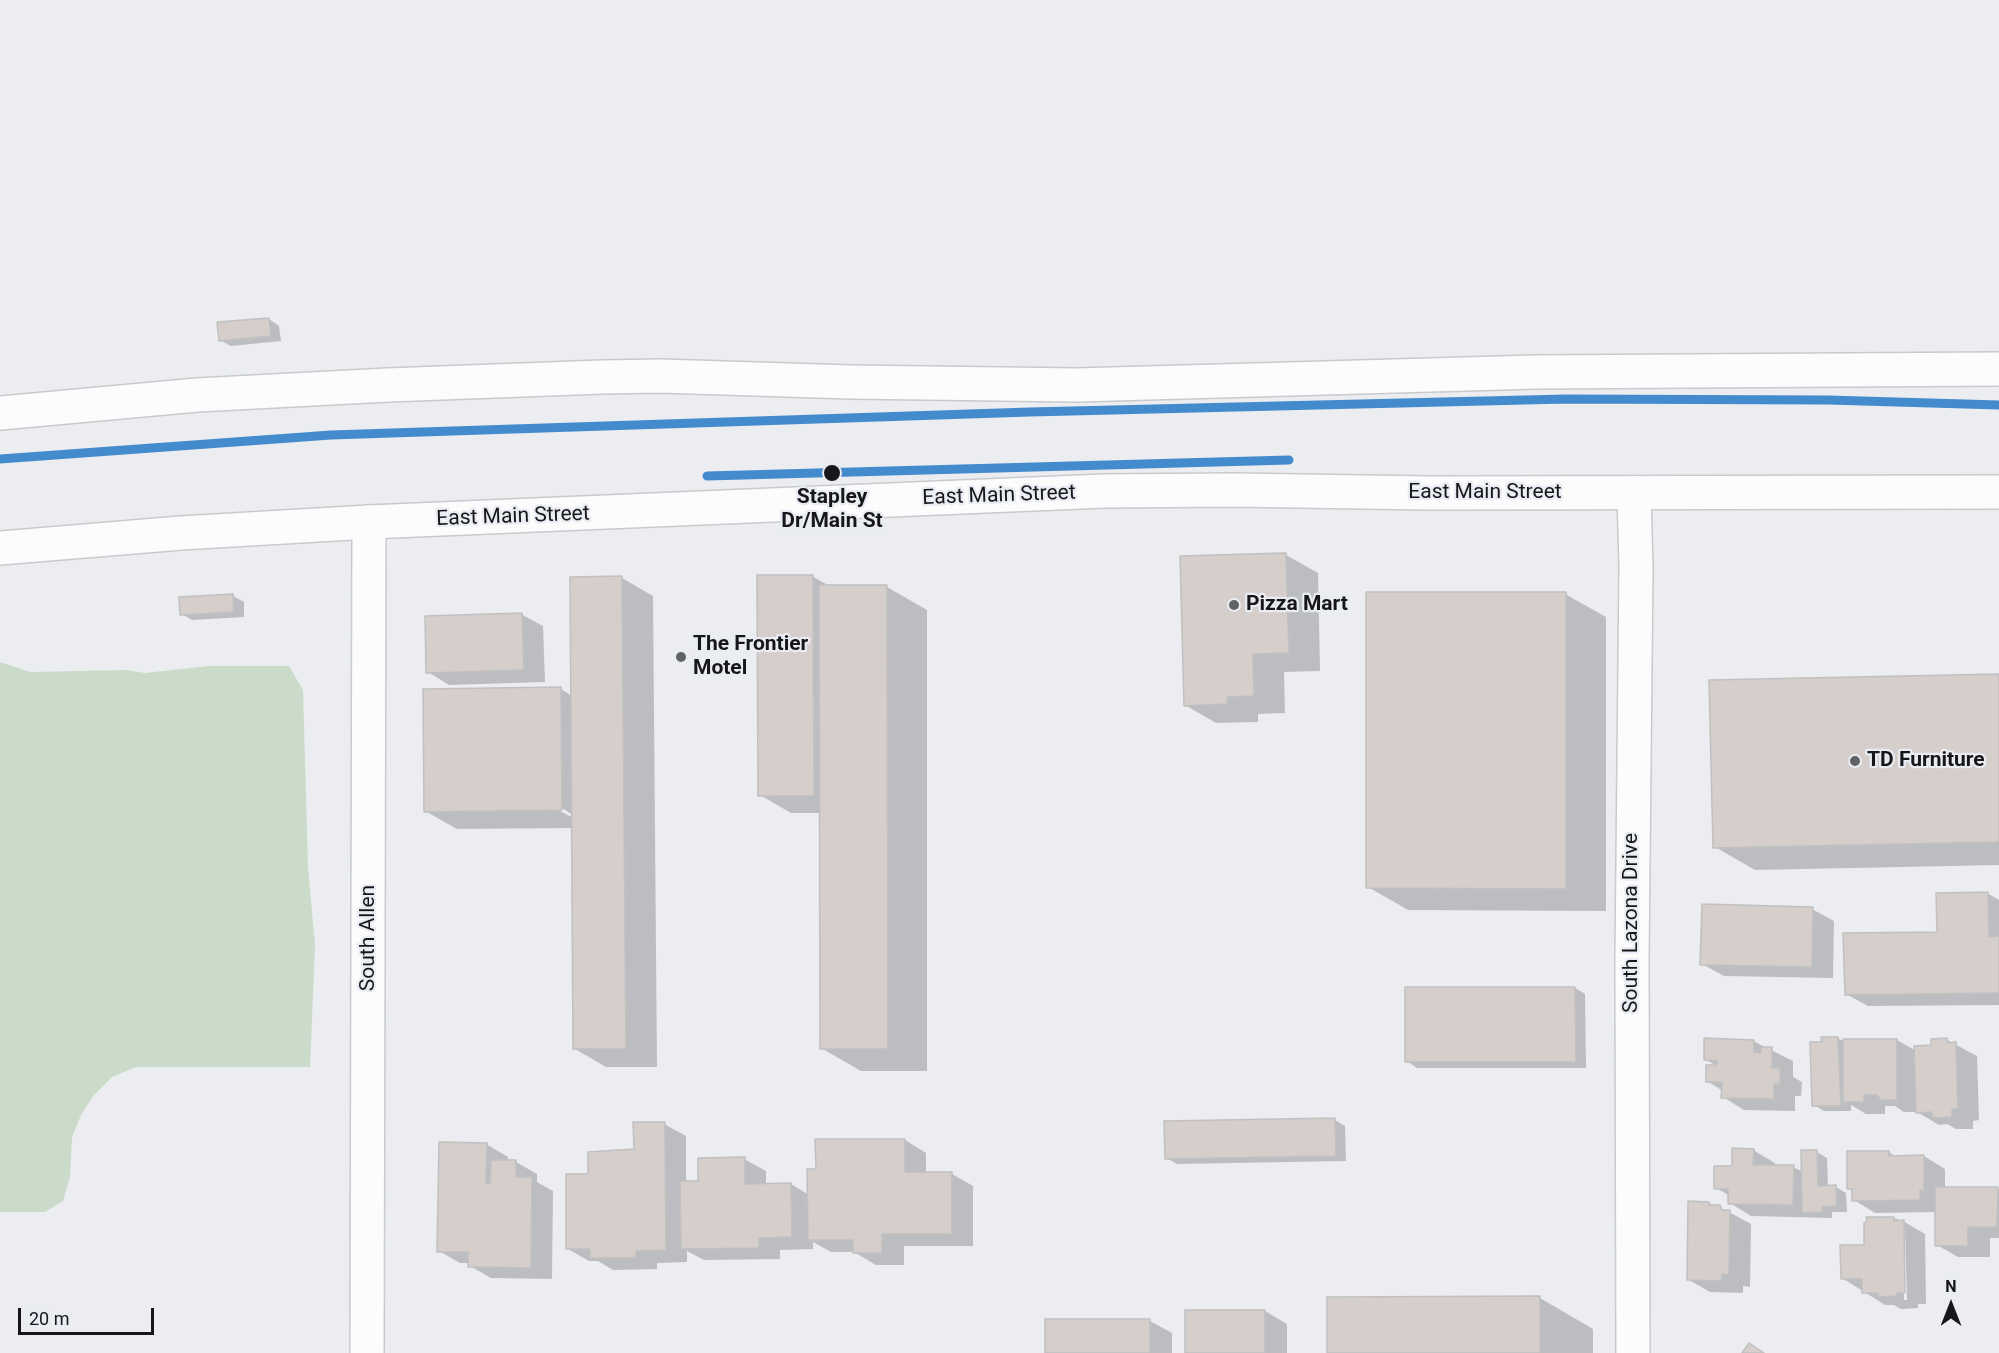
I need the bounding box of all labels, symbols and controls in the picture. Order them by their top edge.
marker: Stapley Dr/Main St [822,463,842,483]
street label: East Main Street [1408,480,1562,506]
street label: East Main Street [922,481,1076,511]
place label: Stapley Dr/Main St [781,485,883,535]
street label: East Main Street [436,502,590,532]
place label: Pizza Mart [1246,592,1348,618]
marker: Pizza Mart [1227,598,1241,612]
place label: The Frontier Motel [693,632,808,682]
marker: The Frontier Motel [674,650,688,664]
place label: TD Furniture [1867,748,1985,774]
marker: TD Furniture [1848,754,1862,768]
street label: South Lazona Drive [1619,833,1645,1013]
street label: South Allen [356,885,382,991]
north arrow [1921,1275,1981,1335]
text: N [1945,1277,1957,1296]
scale bar [21,1296,158,1334]
text: 20 m [29,1308,69,1329]

